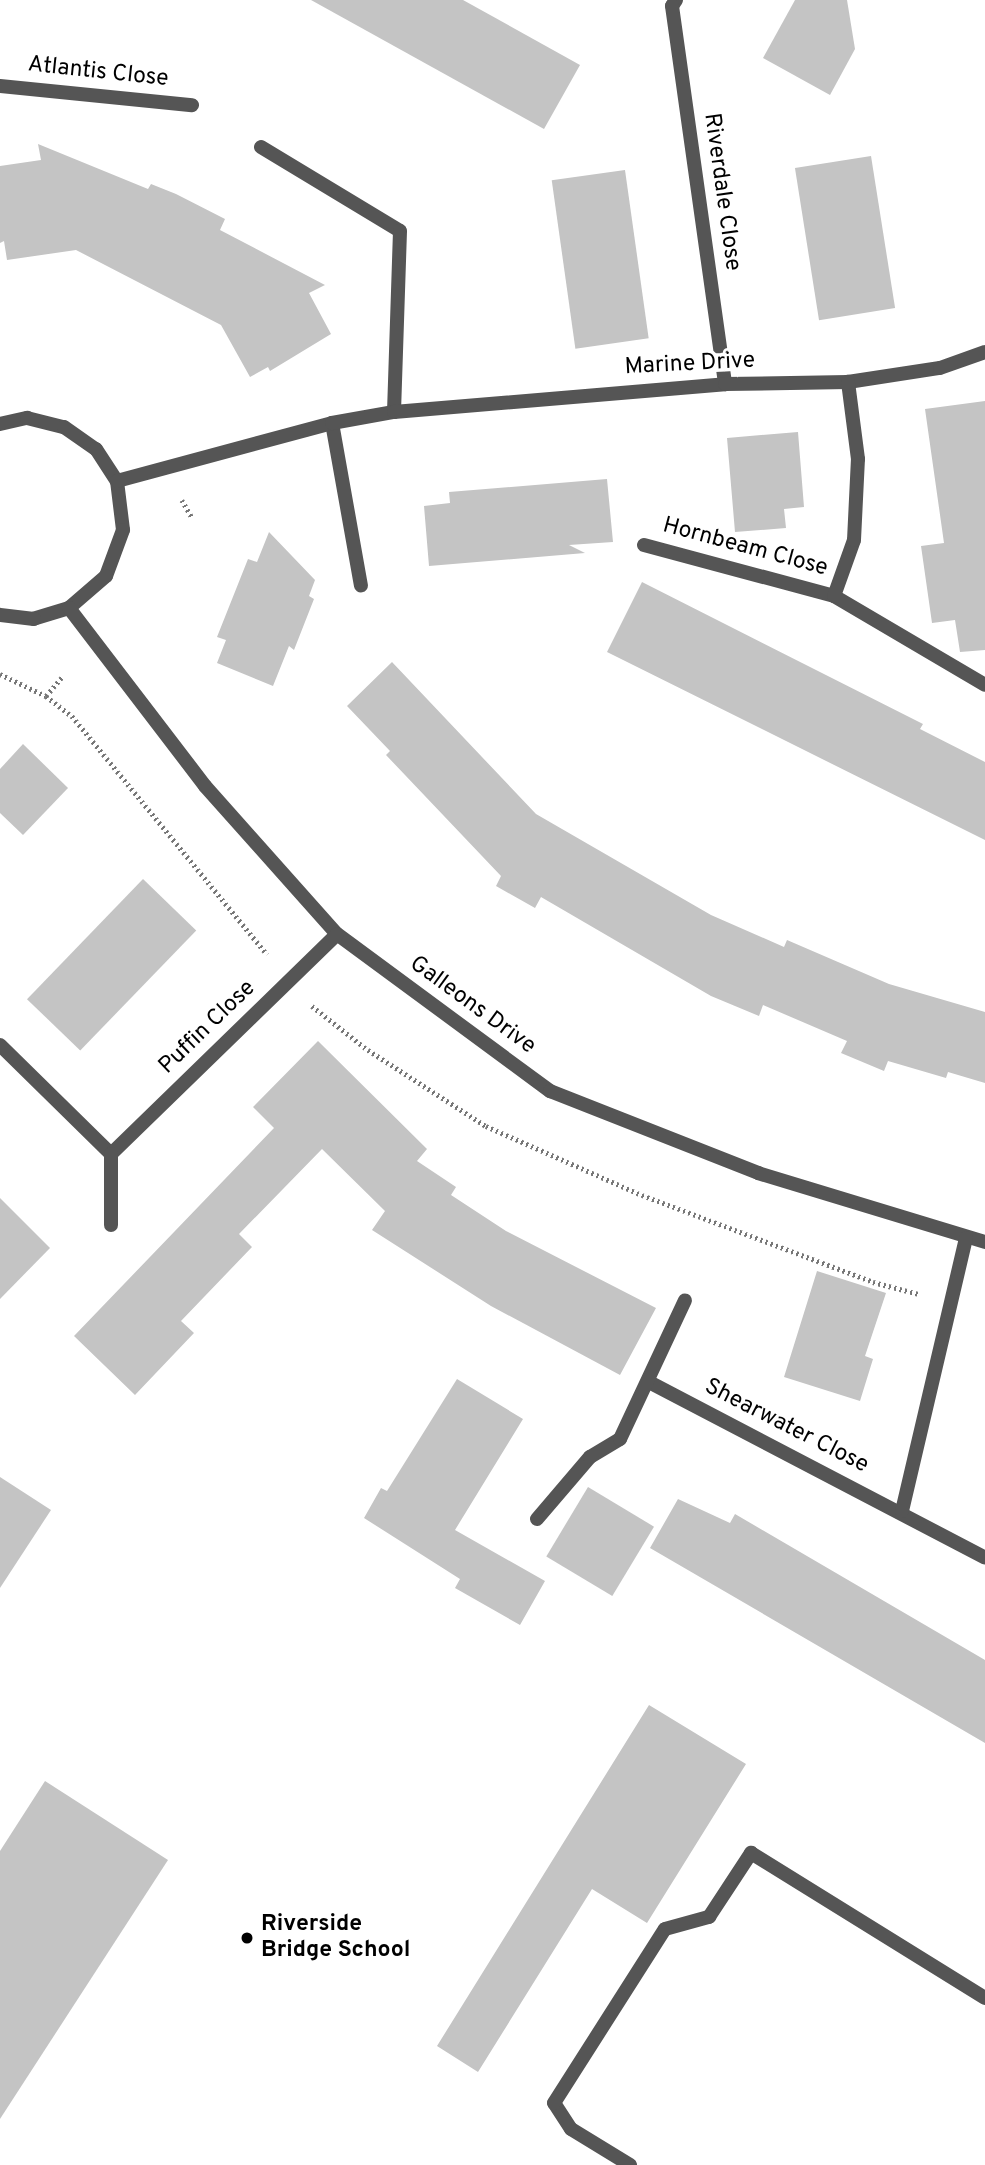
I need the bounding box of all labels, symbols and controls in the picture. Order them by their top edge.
street label: Atlantis Close [26,52,170,94]
street label: Riverdale Close [696,111,746,273]
street label: Marine Drive [624,348,756,382]
street label: Hornbeam Close [659,513,831,583]
street label: Galleons Drive [404,951,540,1061]
street label: Puffin Close [154,975,262,1081]
street label: Shearwater Close [699,1374,873,1480]
place label: Riverside Bridge School [261,1911,410,1965]
marker: Riverside Bridge School [239,1930,255,1946]

